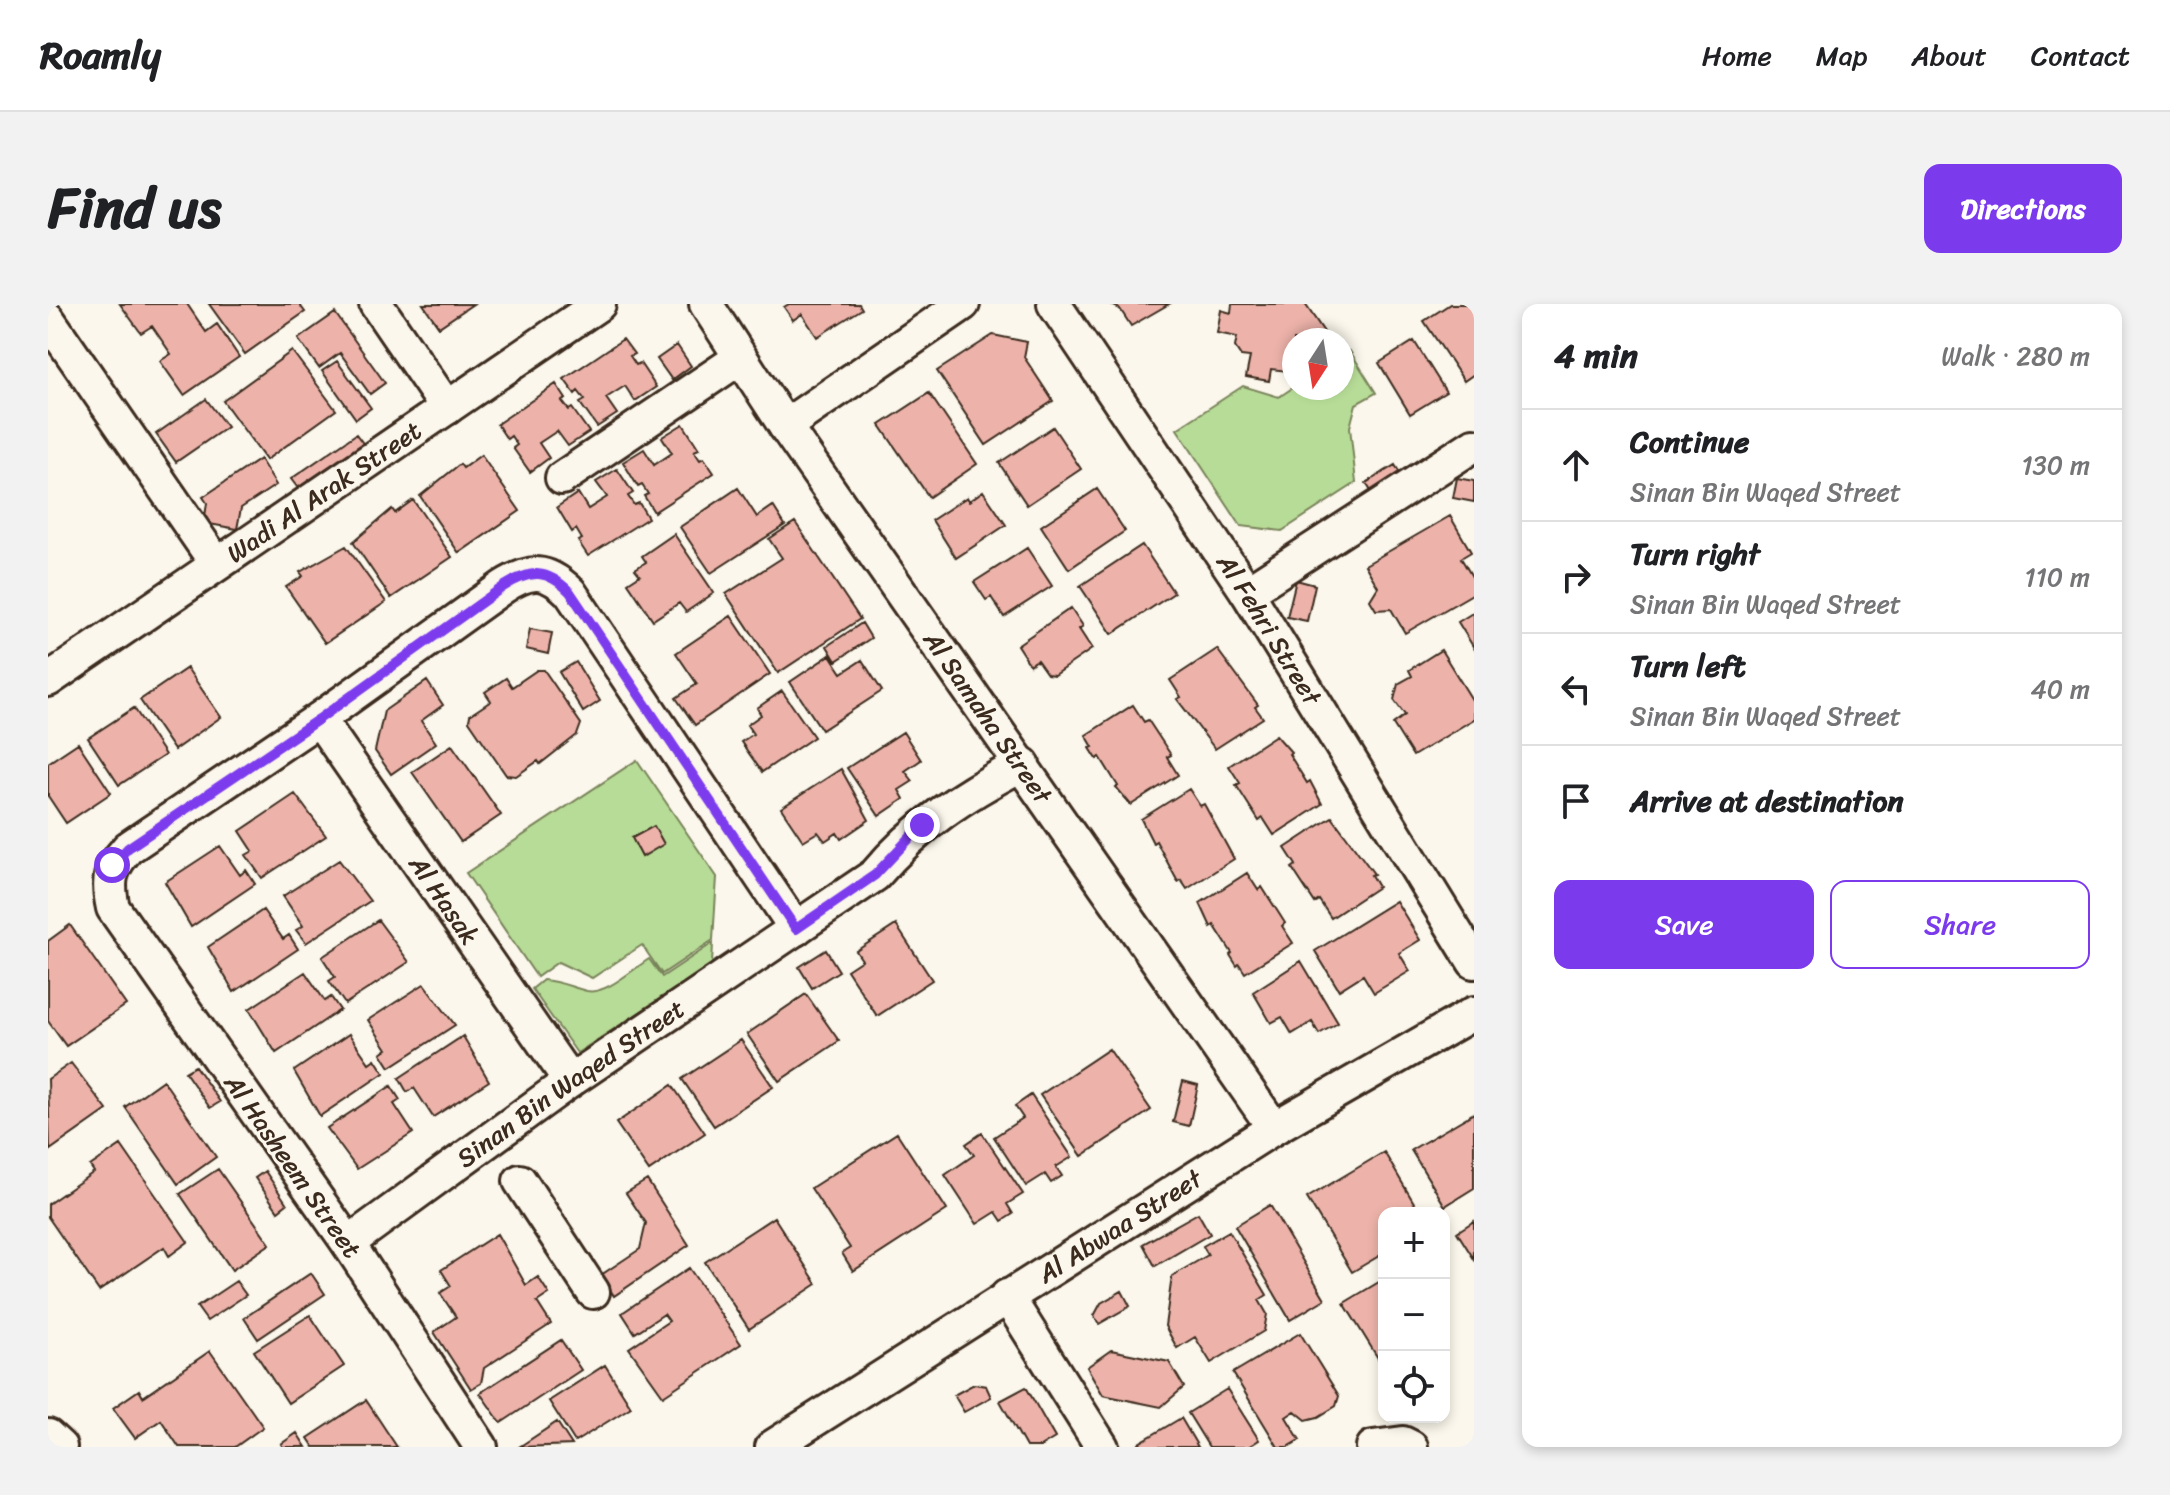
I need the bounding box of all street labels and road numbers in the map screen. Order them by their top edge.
street label: Wadi Al Arak Street [216,408,431,575]
street label: Al Fehri Street [1204,543,1335,715]
street label: Al Samaha Street [910,620,1065,815]
street label: Al Hasak [396,844,492,955]
street label: Sinan Bin Waqed Street [446,986,695,1180]
street label: Al Hasheem Street [211,1063,374,1268]
street label: Al Abwaa Street [1027,1155,1213,1296]

